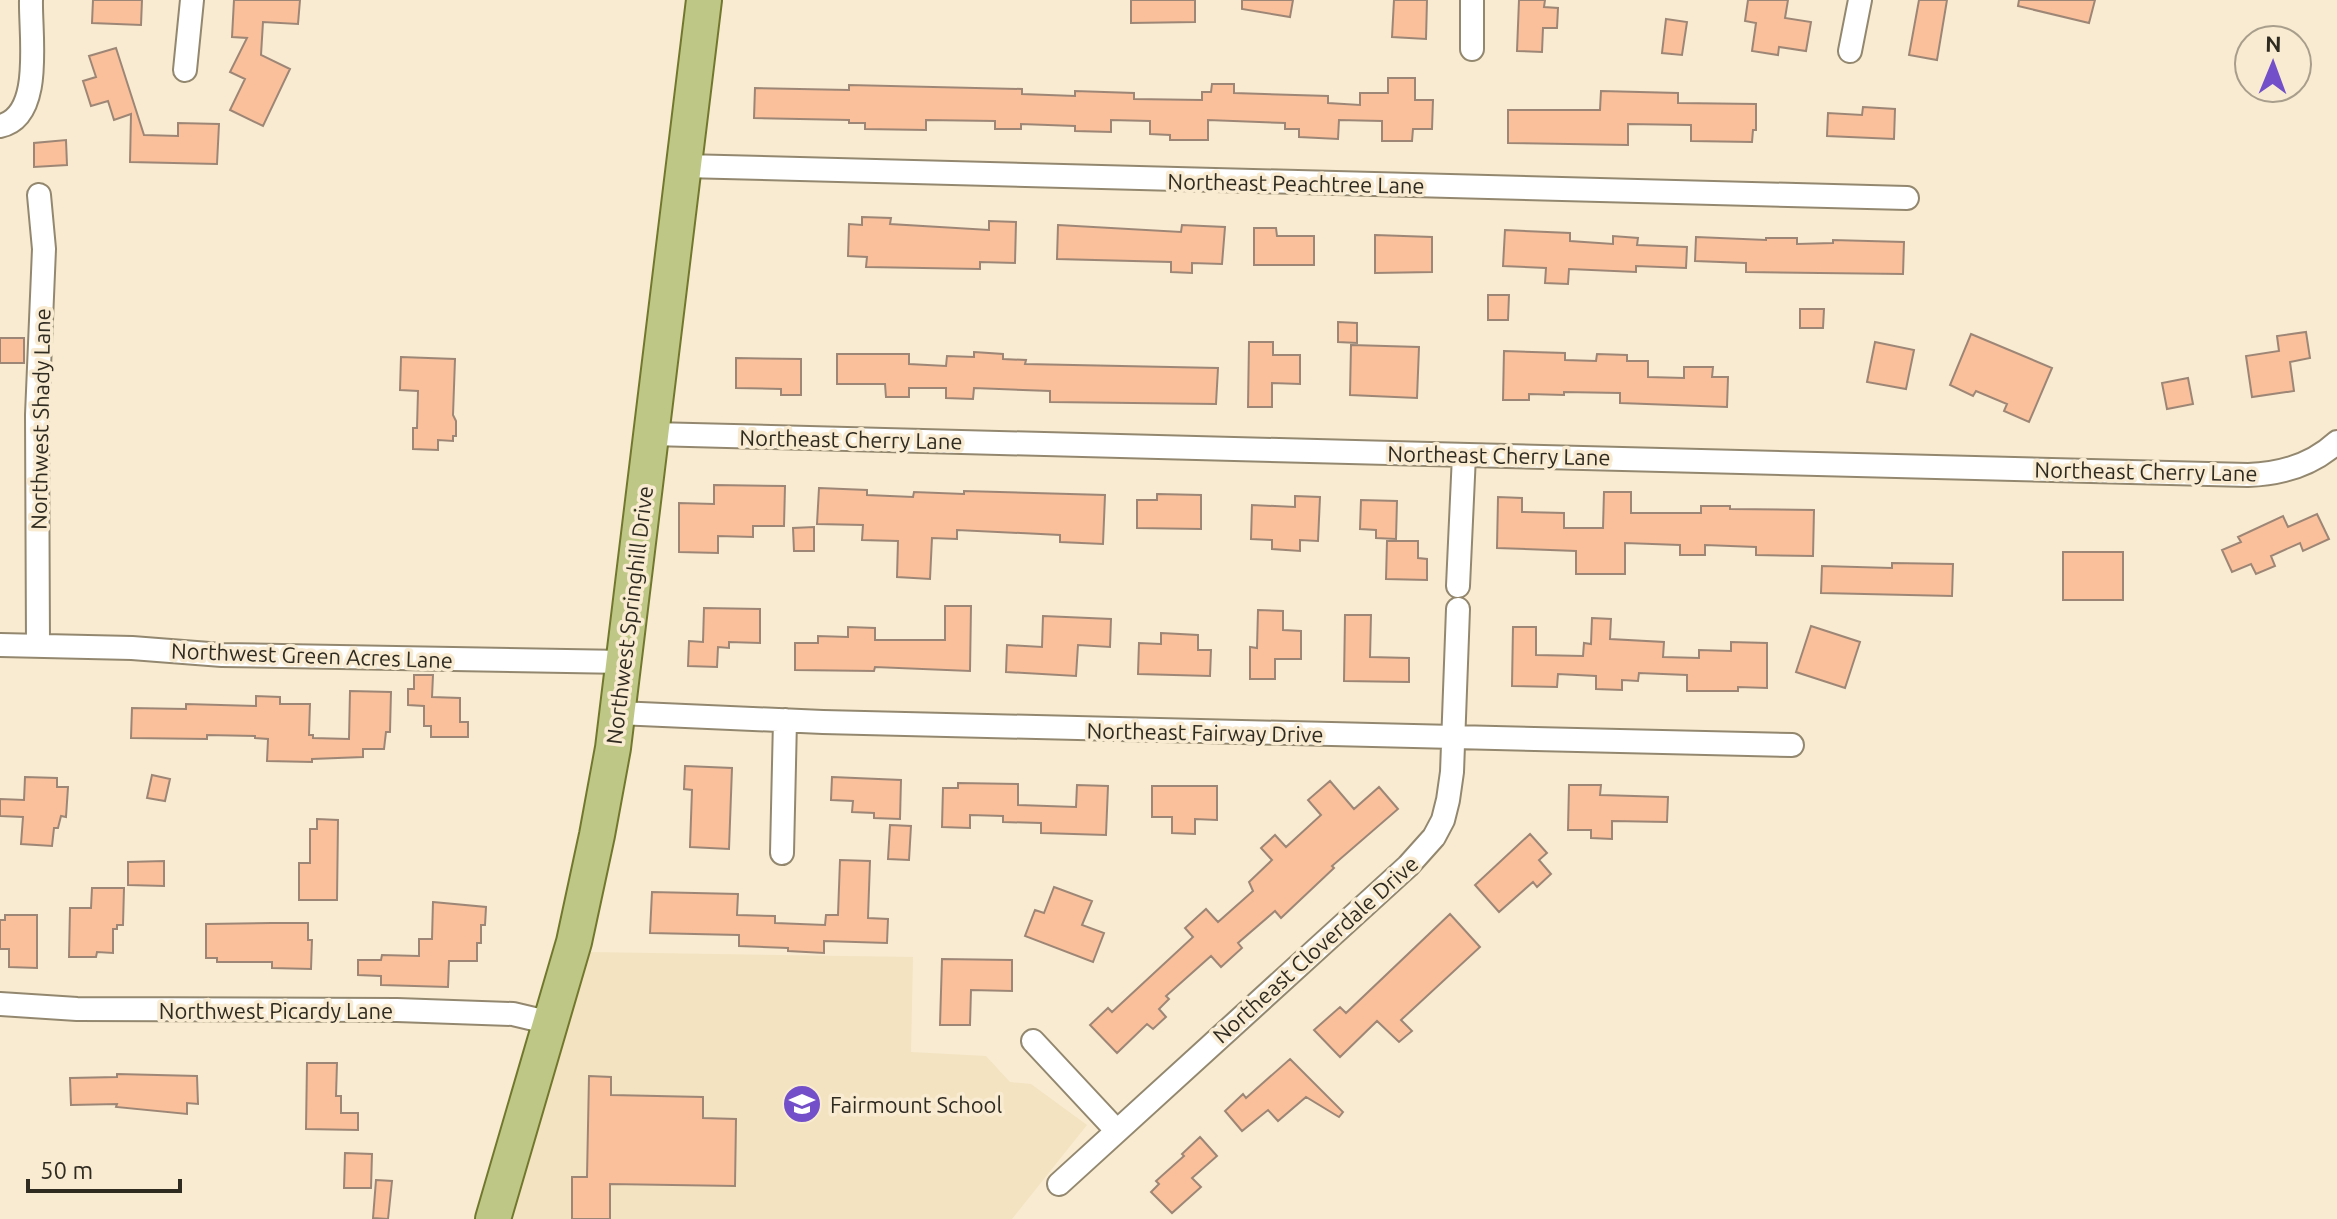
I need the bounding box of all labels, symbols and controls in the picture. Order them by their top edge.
north arrow [2233,24,2313,104]
text: N [2265,31,2282,56]
street label: Northeast Peachtree Lane [1167,168,1425,198]
street label: Northwest Shady Lane [26,308,54,530]
street label: Northeast Cherry Lane [739,425,963,453]
street label: Northeast Cherry Lane [1387,441,1611,469]
street label: Northeast Cherry Lane [2034,457,2258,485]
street label: Northwest Springhill Drive [601,484,657,746]
street label: Northwest Green Acres Lane [171,638,453,672]
street label: Northeast Fairway Drive [1086,717,1324,747]
street label: Northeast Cloverdale Drive [1207,850,1423,1048]
street label: Northwest Picardy Lane [159,998,393,1023]
school or university icon: Fairmount School [781,1083,823,1125]
place label: Fairmount School [830,1092,1002,1117]
scale bar [28,1143,180,1193]
text: 50 m [40,1157,93,1184]

